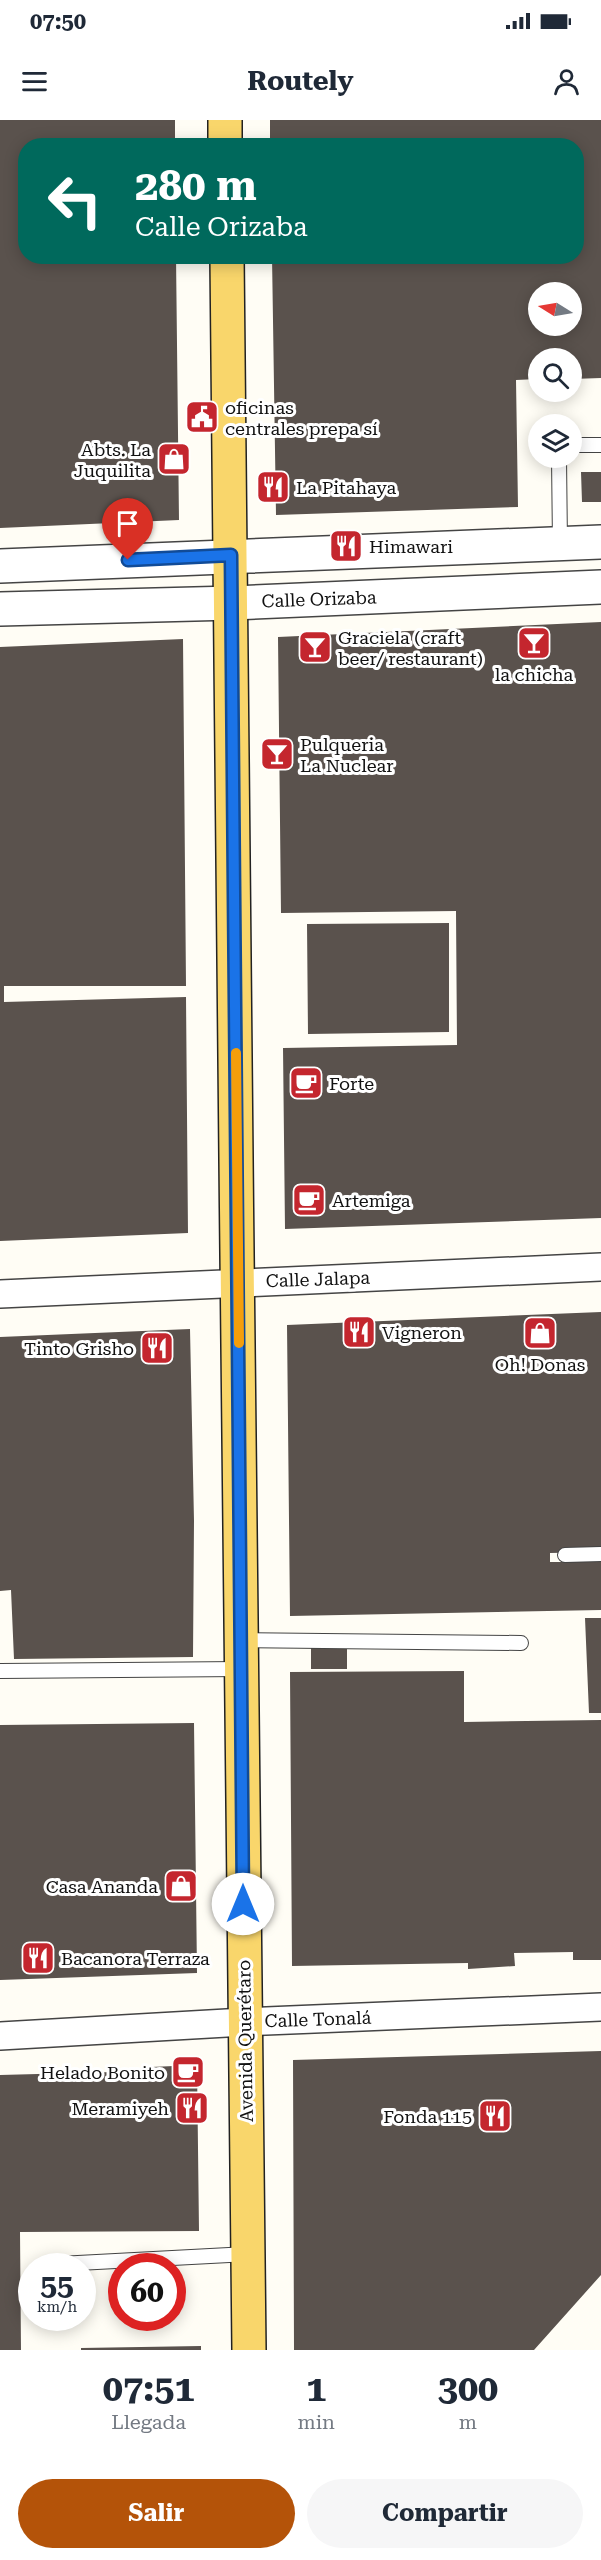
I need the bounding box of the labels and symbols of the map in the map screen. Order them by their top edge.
north arrow [528,282,582,336]
place label: oficinas centrales prepa sí [225,397,378,439]
public building icon: oficinas centrales prepa sí [184,399,220,435]
place label: Abts. La Juquilita [74,439,151,481]
shop icon: Abts. La Juquilita [156,441,192,477]
restaurant icon: La Pitahaya [255,469,291,505]
place label: La Pitahaya [296,477,397,498]
pin [102,498,153,560]
restaurant icon: Himawari [328,528,364,564]
place label: Himawari [369,536,453,557]
street label: Calle Orizaba [261,586,377,612]
bar icon: la chicha [516,625,552,661]
place label: Graciela (craft beer/ restaurant) [338,627,483,669]
bar icon: Graciela (craft beer/ restaurant) [297,629,333,665]
place label: la chicha [495,664,574,685]
place label: Pulqueria La Nuclear [300,734,394,776]
bar icon: Pulqueria La Nuclear [259,736,295,772]
cafe icon: Forte [288,1065,324,1101]
place label: Forte [329,1073,374,1094]
cafe icon: Artemiga [291,1182,327,1218]
place label: Artemiga [332,1190,411,1211]
street label: Calle Jalapa [265,1267,371,1291]
restaurant icon: Vigneron [341,1314,377,1350]
shop icon: Oh! Donas [522,1315,558,1351]
place label: Vigneron [382,1322,462,1343]
restaurant icon: Tinto Grisho [139,1330,175,1366]
place label: Tinto Grisho [24,1338,134,1359]
place label: Oh! Donas [495,1354,585,1375]
shop icon: Casa Ananda [163,1868,199,1904]
position arrow [211,1872,275,1936]
place label: Casa Ananda [46,1876,158,1897]
restaurant icon: Bacanora Terraza [20,1940,56,1976]
place label: Bacanora Terraza [61,1948,210,1969]
street label: Avenida Querétaro [233,1960,257,2122]
street label: Calle Tonalá [264,2007,372,2031]
cafe icon: Helado Bonito [170,2054,206,2090]
place label: Helado Bonito [40,2062,165,2083]
restaurant icon: Meramiyeh [174,2090,210,2126]
place label: Meramiyeh [71,2098,169,2119]
restaurant icon: Fonda 115 [477,2098,513,2134]
place label: Fonda 115 [383,2106,472,2127]
speed limit sign: 60 [108,2253,186,2331]

